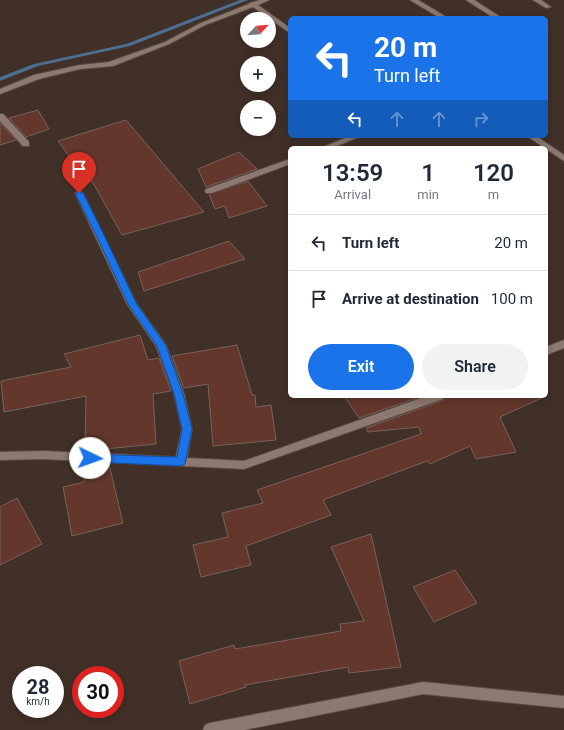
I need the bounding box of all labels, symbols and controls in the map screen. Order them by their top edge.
north arrow [240,12,276,48]
map controls [240,12,276,136]
text: 20 m [374,31,437,64]
icon: left [308,32,360,84]
button: + [240,56,276,92]
text: Turn left [374,65,440,86]
button: − [240,100,276,136]
icon: left [344,108,366,130]
icon: ahead [386,108,408,130]
icon: ahead [428,108,450,130]
icon: right [470,108,492,130]
pin [62,152,96,193]
icon: arrive [68,158,90,180]
text: 13:59 [322,159,383,187]
text: 1 [421,159,435,187]
text: 120 [473,159,514,187]
text: Arrival [334,187,371,202]
text: min [417,187,439,202]
text: m [488,187,499,202]
icon: left [308,232,330,254]
text: Turn left [342,234,399,252]
text: 20 m [494,234,528,252]
icon: arrive [308,288,330,310]
text: Arrive at destination [342,290,479,308]
text: 100 m [491,290,533,308]
button: Exit [308,344,414,390]
button: Share [422,344,528,390]
position arrow [69,437,111,479]
speed limit sign: 30 [72,666,124,718]
text: 28 [27,675,49,699]
text: km/h [26,696,50,707]

